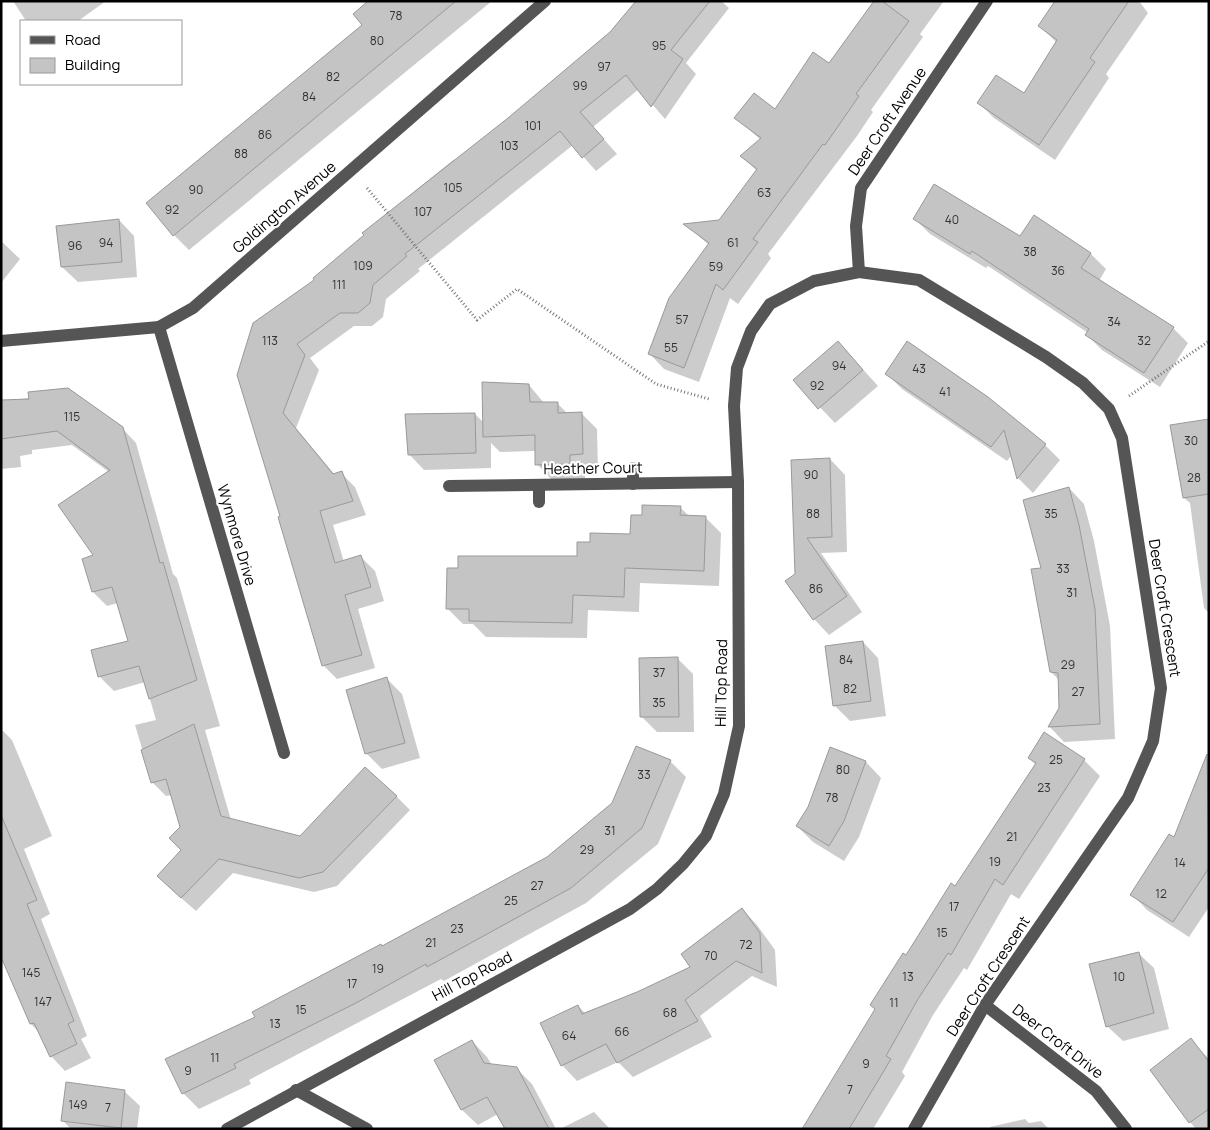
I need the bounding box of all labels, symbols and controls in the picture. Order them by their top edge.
house number: 78 [390,7,403,24]
legend [20,20,182,85]
text: Road [65,29,101,50]
house number: 80 [370,32,384,49]
house number: 95 [652,37,666,54]
text: Building [65,54,120,75]
house number: 97 [597,58,611,75]
street label: Deer Croft Avenue [843,62,931,179]
house number: 82 [326,68,340,85]
house number: 99 [573,77,587,94]
house number: 84 [302,88,316,105]
house number: 101 [525,117,541,134]
house number: 86 [258,126,272,143]
house number: 103 [500,137,518,154]
house number: 88 [234,145,248,162]
street label: Goldington Avenue [228,156,340,258]
house number: 105 [444,179,463,196]
house number: 90 [189,181,203,198]
house number: 63 [757,184,771,201]
house number: 92 [165,201,179,218]
house number: 107 [414,203,432,220]
house number: 40 [945,211,959,228]
house number: 94 [99,234,113,251]
house number: 61 [727,234,739,251]
house number: 96 [68,237,82,254]
house number: 38 [1023,243,1037,260]
house number: 109 [353,257,373,274]
house number: 59 [709,258,723,275]
house number: 36 [1051,262,1065,279]
house number: 111 [332,276,346,293]
house number: 57 [676,311,688,328]
house number: 34 [1107,313,1121,330]
house number: 113 [262,332,278,349]
house number: 32 [1137,332,1151,349]
house number: 55 [664,339,678,356]
house number: 94 [832,357,846,374]
house number: 43 [912,360,926,377]
house number: 92 [810,377,824,394]
house number: 41 [939,383,951,400]
house number: 115 [64,408,80,425]
house number: 30 [1184,432,1198,449]
street label: Heather Court [543,457,643,479]
house number: 90 [804,466,818,483]
house number: 28 [1187,469,1201,486]
street label: Wynmore Drive [213,482,262,588]
house number: 88 [806,505,820,522]
house number: 35 [1044,505,1058,522]
street label: Deer Croft Crescent [1144,538,1186,678]
house number: 33 [1056,560,1070,577]
house number: 86 [809,580,823,597]
house number: 31 [1066,584,1078,601]
street label: Hill Top Road [710,639,732,727]
house number: 84 [839,651,853,668]
house number: 29 [1061,656,1075,673]
house number: 37 [653,664,665,681]
house number: 82 [843,680,857,697]
house number: 27 [1072,683,1084,700]
house number: 35 [652,694,666,711]
house number: 25 [1049,751,1063,768]
house number: 80 [836,761,850,778]
house number: 33 [637,766,651,783]
house number: 23 [1037,779,1051,796]
house number: 78 [826,789,839,806]
house number: 31 [604,822,616,839]
house number: 21 [1006,828,1018,845]
house number: 29 [580,841,594,858]
house number: 19 [989,853,1001,870]
house number: 14 [1174,854,1186,871]
house number: 27 [531,877,543,894]
house number: 12 [1155,885,1167,902]
house number: 25 [504,892,518,909]
house number: 17 [949,898,959,915]
street label: Deer Croft Crescent [941,912,1035,1040]
house number: 23 [450,920,464,937]
house number: 15 [936,924,948,941]
house number: 21 [425,934,437,951]
house number: 72 [740,936,753,953]
street label: Hill Top Road [428,946,516,1006]
house number: 70 [704,947,718,964]
house number: 19 [372,960,384,977]
house number: 145 [22,964,40,981]
house number: 13 [902,968,914,985]
house number: 10 [1113,968,1125,985]
house number: 17 [347,975,357,992]
house number: 147 [34,993,52,1010]
house number: 11 [889,994,899,1011]
street label: Deer Croft Drive [1008,999,1108,1083]
house number: 15 [295,1001,307,1018]
house number: 68 [663,1004,677,1021]
house number: 13 [269,1015,281,1032]
house number: 66 [615,1023,629,1040]
house number: 64 [562,1027,576,1044]
house number: 11 [210,1049,220,1066]
house number: 9 [862,1055,870,1072]
house number: 9 [184,1062,192,1079]
house number: 7 [847,1081,853,1098]
house number: 149 [68,1096,88,1113]
house number: 7 [105,1099,111,1116]

